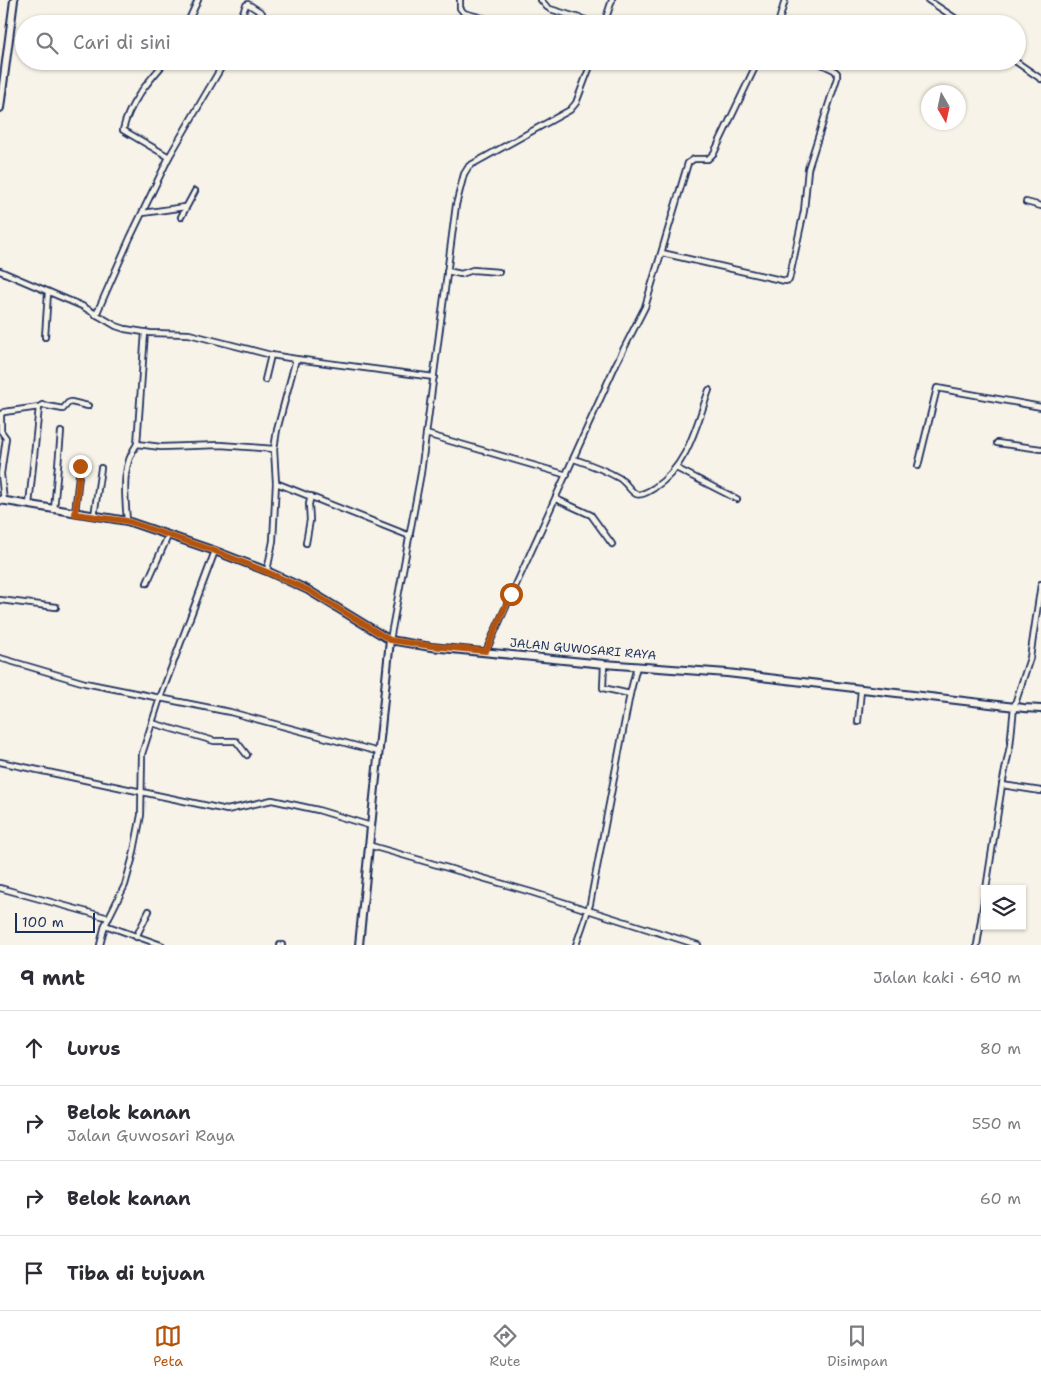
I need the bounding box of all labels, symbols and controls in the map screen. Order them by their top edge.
search box [15,15,1026,70]
icon: search [33,29,61,57]
text: Cari di sini [73,30,171,55]
north arrow [921,85,966,130]
route end [69,455,92,478]
route start [500,583,523,606]
street label: JALAN GUWOSARI RAYA [509,635,657,663]
map controls [981,885,1026,930]
button: layers [981,885,1026,930]
scale bar [15,910,95,933]
text: 100 m [22,913,64,931]
text: 9 mnt [20,964,85,992]
text: Jalan kaki · 690 m [873,967,1021,988]
icon: ahead [20,1034,48,1062]
text: Lurus [67,1036,121,1061]
text: 80 m [980,1038,1021,1059]
text: Belok kanan [67,1100,191,1125]
icon: right [20,1109,48,1137]
text: 550 m [972,1113,1021,1134]
text: Jalan Guwosari Raya [67,1125,235,1146]
icon: right [20,1184,48,1212]
text: Belok kanan [67,1186,191,1211]
text: 60 m [980,1188,1021,1209]
icon: arrive [20,1259,48,1287]
text: Tiba di tujuan [67,1261,205,1286]
tab: Peta [153,1322,183,1370]
tab: Rute [490,1322,521,1370]
tab: Disimpan [827,1322,888,1370]

